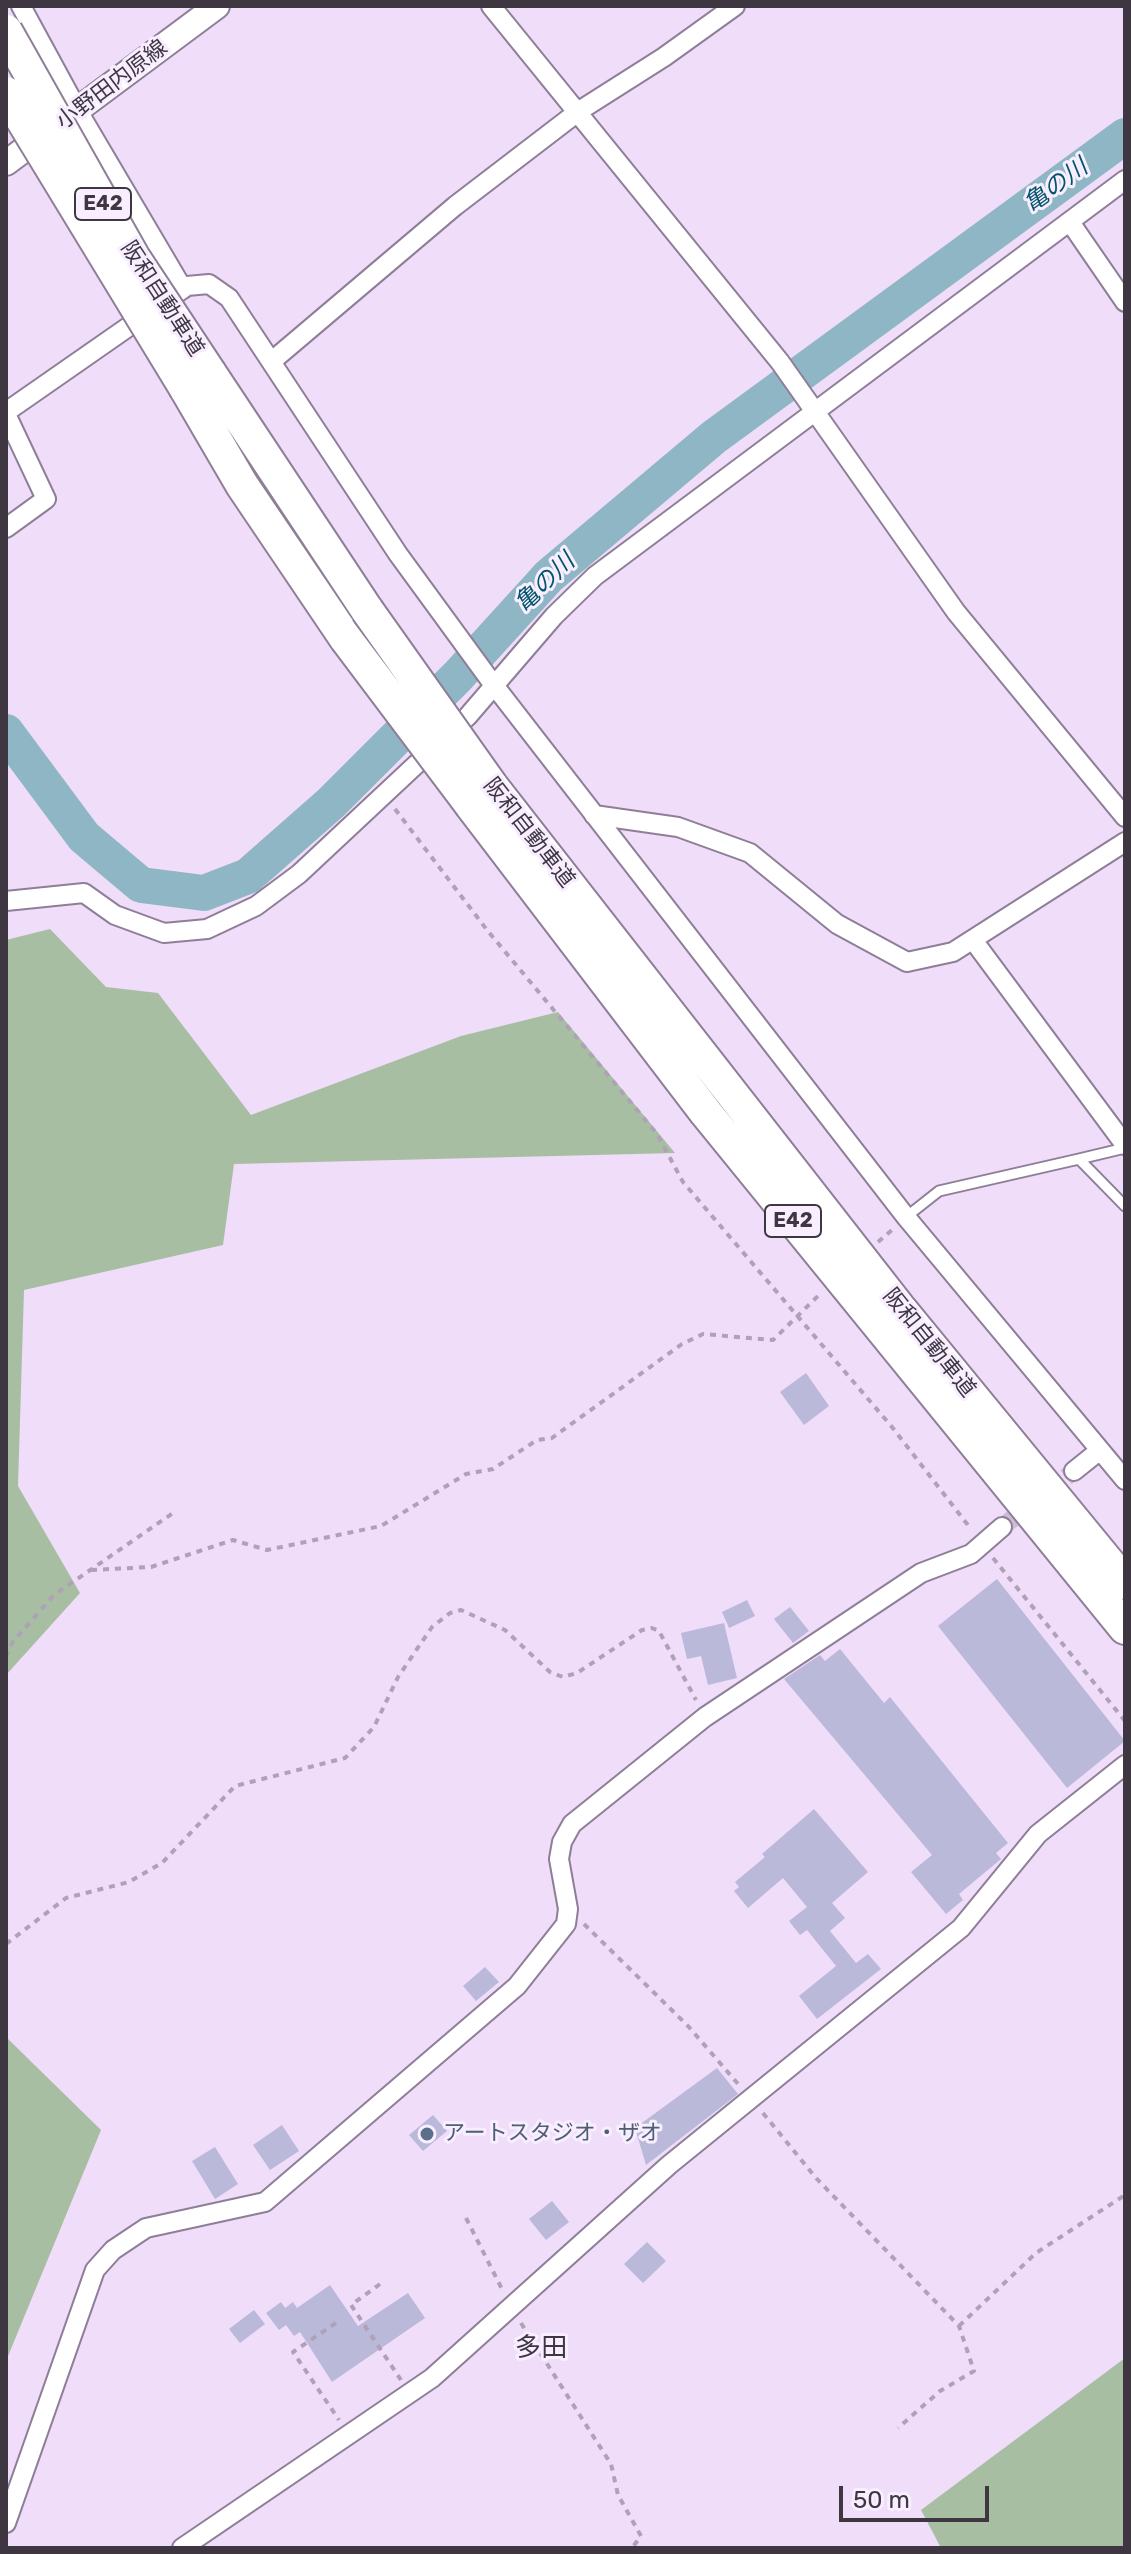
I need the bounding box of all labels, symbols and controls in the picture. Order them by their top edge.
street label: 小野田内原線 [51,35,173,135]
water label: 亀の川 [1018,153,1094,219]
road number: E42 [75,188,131,220]
street label: 阪和自動車道 [115,236,209,362]
water label: 亀の川 [509,548,581,618]
street label: 阪和自動車道 [478,773,580,893]
road number: E42 [765,1205,821,1237]
street label: 阪和自動車道 [877,1283,981,1403]
place label: アートスタジオ・ザオ [443,2121,662,2147]
marker: アートスタジオ・ザオ [418,2125,436,2143]
district label: 多田 [515,2332,567,2364]
scale bar [843,2470,993,2520]
text: 50 m [853,2486,910,2514]

